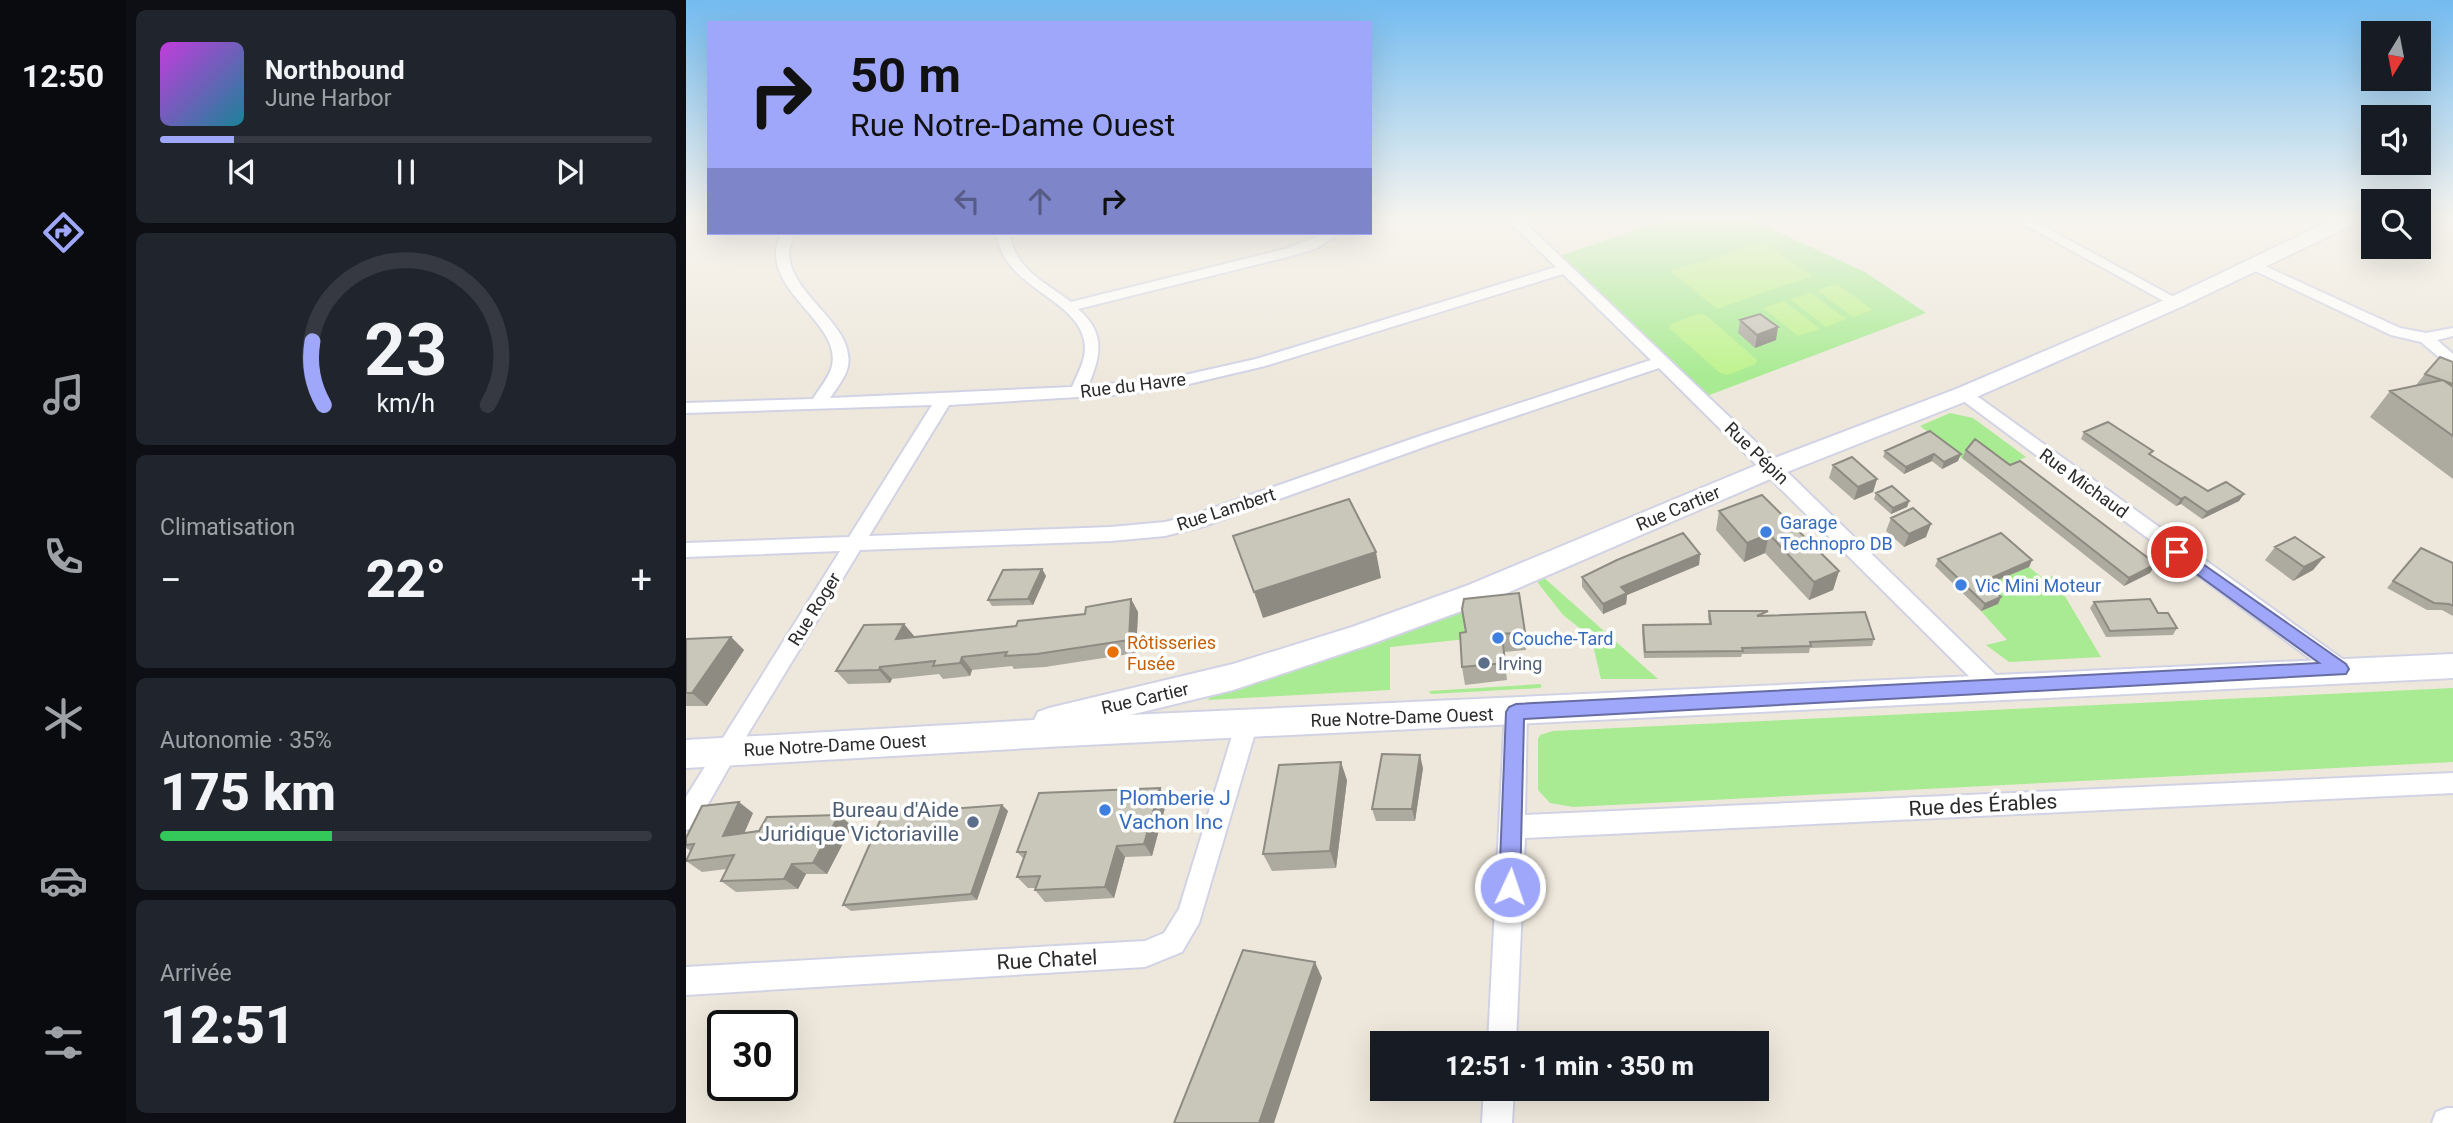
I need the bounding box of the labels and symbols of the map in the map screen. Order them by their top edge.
north arrow [2361,21,2431,91]
street label: Rue du Havre [1079,368,1187,402]
street label: Rue Pépin [1721,418,1793,488]
street label: Rue Michaud [2036,444,2132,522]
street label: Rue Cartier [1633,481,1723,535]
street label: Rue Lambert [1174,483,1278,535]
place label: Garage Technopro DB [1780,512,1893,554]
pin [2147,522,2207,582]
marker: Garage Technopro DB [1758,524,1774,540]
street label: Rue Roger [783,569,845,649]
place label: Vic Mini Moteur [1975,575,2101,596]
marker: Vic Mini Moteur [1953,577,1969,593]
place label: Couche-Tard [1512,628,1613,649]
marker: Couche-Tard [1490,630,1506,646]
place label: Rôtisseries Fusée [1127,632,1216,674]
marker: Rôtisseries Fusée [1105,644,1121,660]
place label: Irving [1498,653,1542,674]
marker: Irving [1476,655,1492,671]
street label: Rue Cartier [1099,678,1191,718]
street label: Rue Notre-Dame Ouest [1310,703,1494,731]
street label: Rue Notre-Dame Ouest [743,730,927,760]
place label: Plomberie J Vachon Inc [1119,786,1231,834]
street label: Rue des Érables [1908,789,2058,821]
place label: Bureau d'Aide Juridique Victoriaville [759,798,959,846]
marker: Plomberie J Vachon Inc [1097,802,1113,818]
marker: Bureau d'Aide Juridique Victoriaville [965,814,981,830]
position arrow [1473,850,1547,924]
street label: Rue Chatel [996,945,1098,975]
speed limit sign: 30 [707,1010,798,1101]

